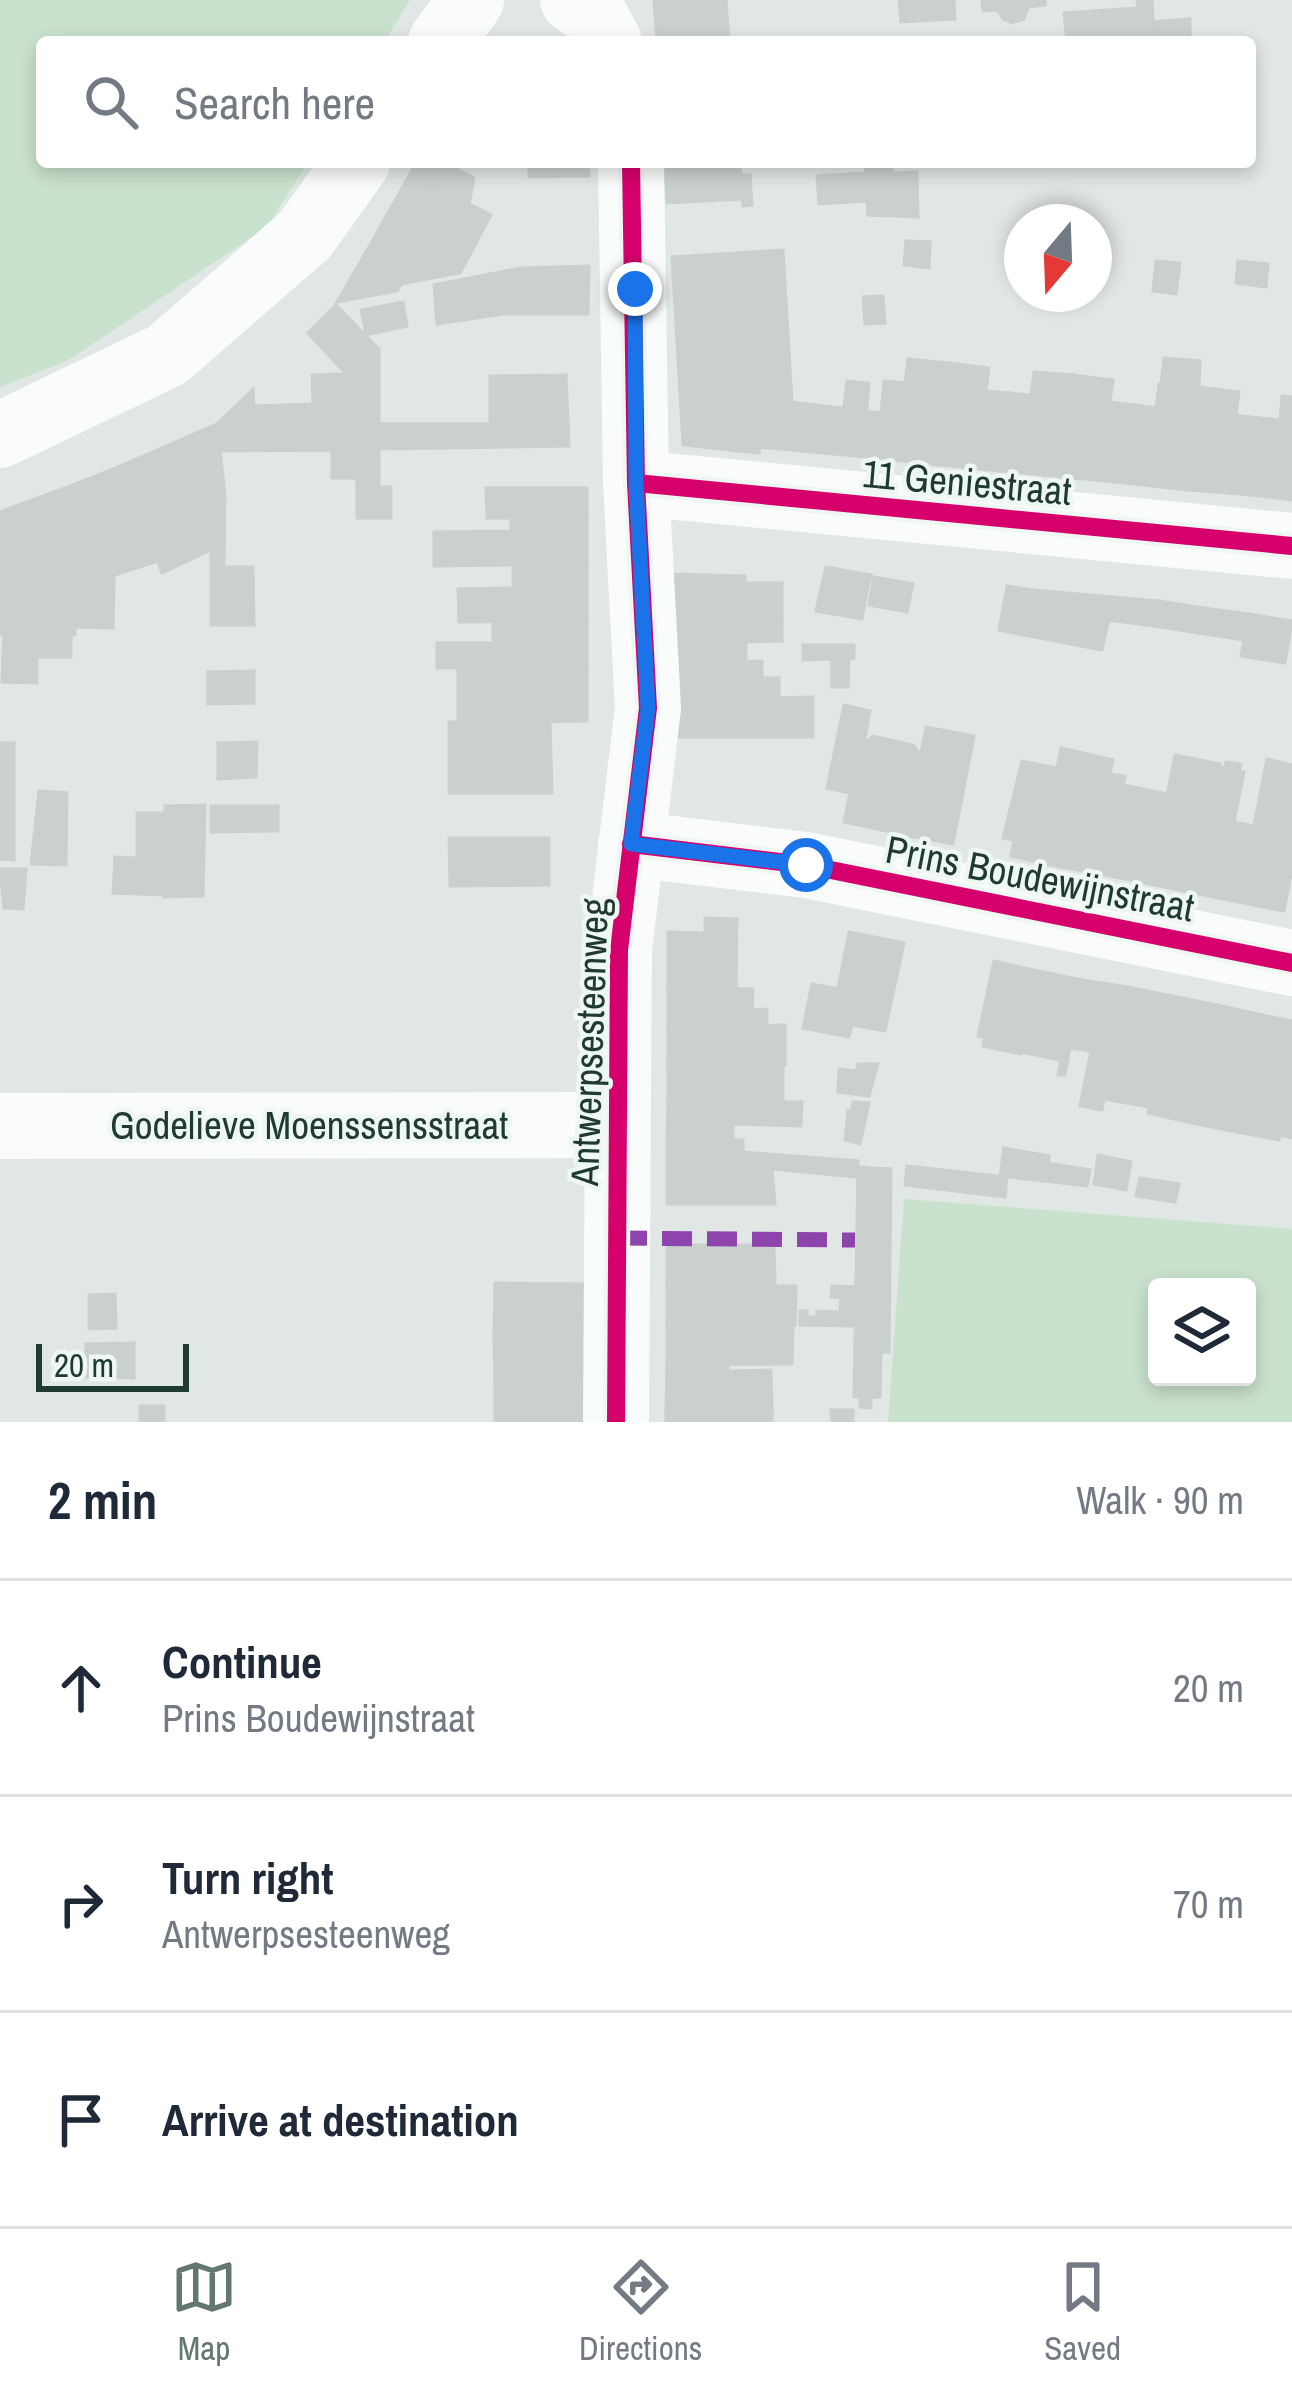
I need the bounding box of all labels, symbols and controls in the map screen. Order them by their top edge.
search box [36,36,1256,168]
icon: search [78,69,144,135]
text: Search here [174,72,375,133]
north arrow [1004,204,1112,312]
route end [608,262,662,316]
street label: 11 Geniestraat [861,447,1074,517]
street label: Prins Boudewijnstraat [881,823,1199,933]
route start [779,838,833,892]
street label: Antwerpsesteenweg [558,897,620,1188]
street label: Godelieve Moenssensstraat [110,1099,508,1151]
map controls [1148,1278,1256,1386]
button: layers [1148,1278,1256,1386]
scale bar [36,1338,189,1391]
text: 20 m [54,1343,114,1387]
text: 2 min [48,1466,157,1535]
text: Walk · 90 m [1076,1474,1244,1526]
text: Continue [162,1631,322,1692]
icon: ahead [48,1655,114,1721]
text: 20 m [1173,1662,1244,1714]
text: Prins Boudewijnstraat [162,1692,475,1744]
text: Turn right [162,1847,334,1908]
icon: right [48,1871,114,1937]
text: 70 m [1173,1878,1244,1930]
text: Antwerpsesteenweg [162,1908,450,1960]
icon: arrive [48,2087,114,2153]
text: Arrive at destination [162,2089,519,2150]
tab: Map [171,2254,237,2370]
tab: Directions [579,2254,702,2370]
tab: Saved [1044,2254,1121,2370]

